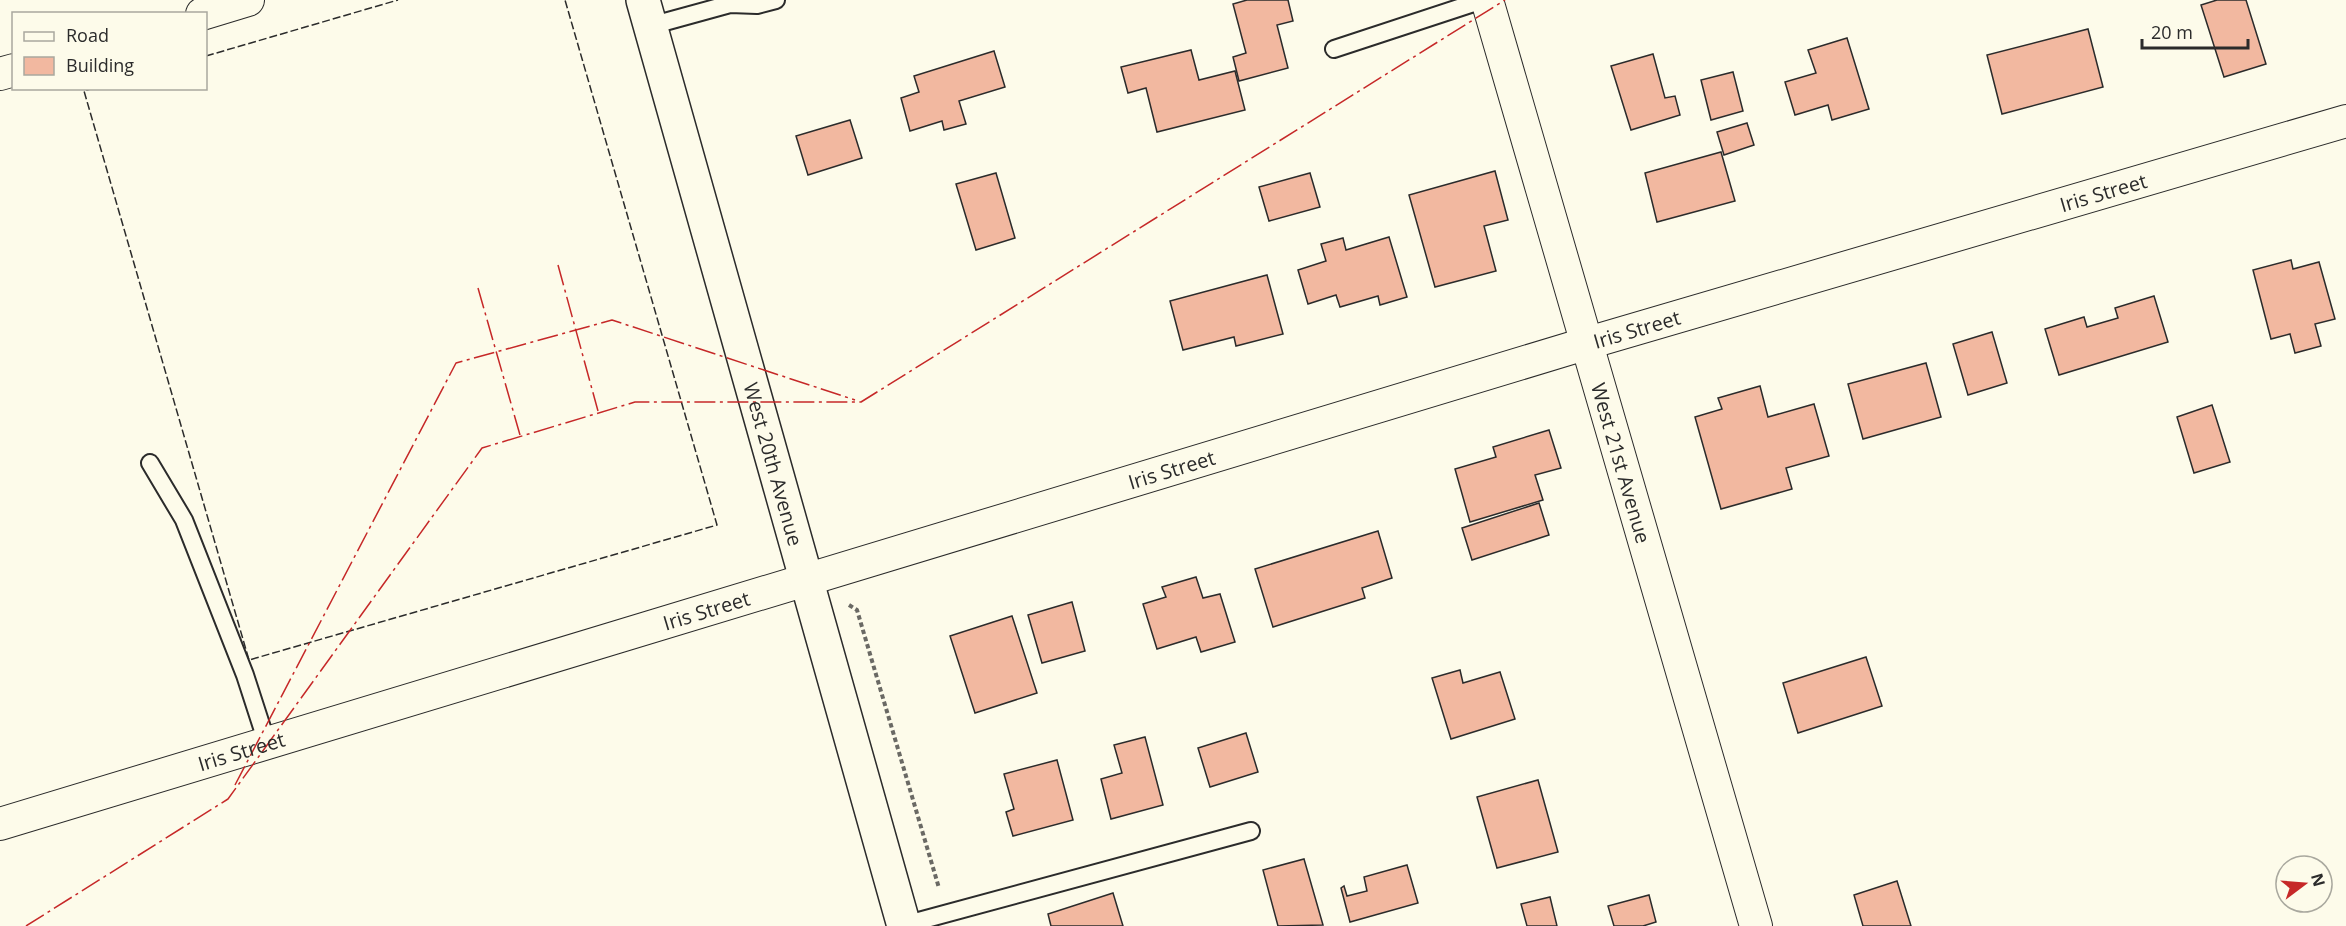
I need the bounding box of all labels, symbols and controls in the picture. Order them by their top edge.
legend [12,12,207,90]
scale bar [2142,12,2248,50]
text: 20 m [2151,20,2193,44]
text: Road [66,23,109,47]
text: Building [66,53,134,77]
street label: Iris Street [2056,167,2150,218]
street label: Iris Street [1590,303,1683,354]
street label: West 20th Avenue [738,379,810,549]
street label: West 21st Avenue [1585,379,1658,546]
street label: Iris Street [1125,443,1218,495]
street label: Iris Street [660,584,753,636]
street label: Iris Street [194,725,288,777]
north arrow [2274,854,2334,914]
text: N [2306,871,2331,889]

